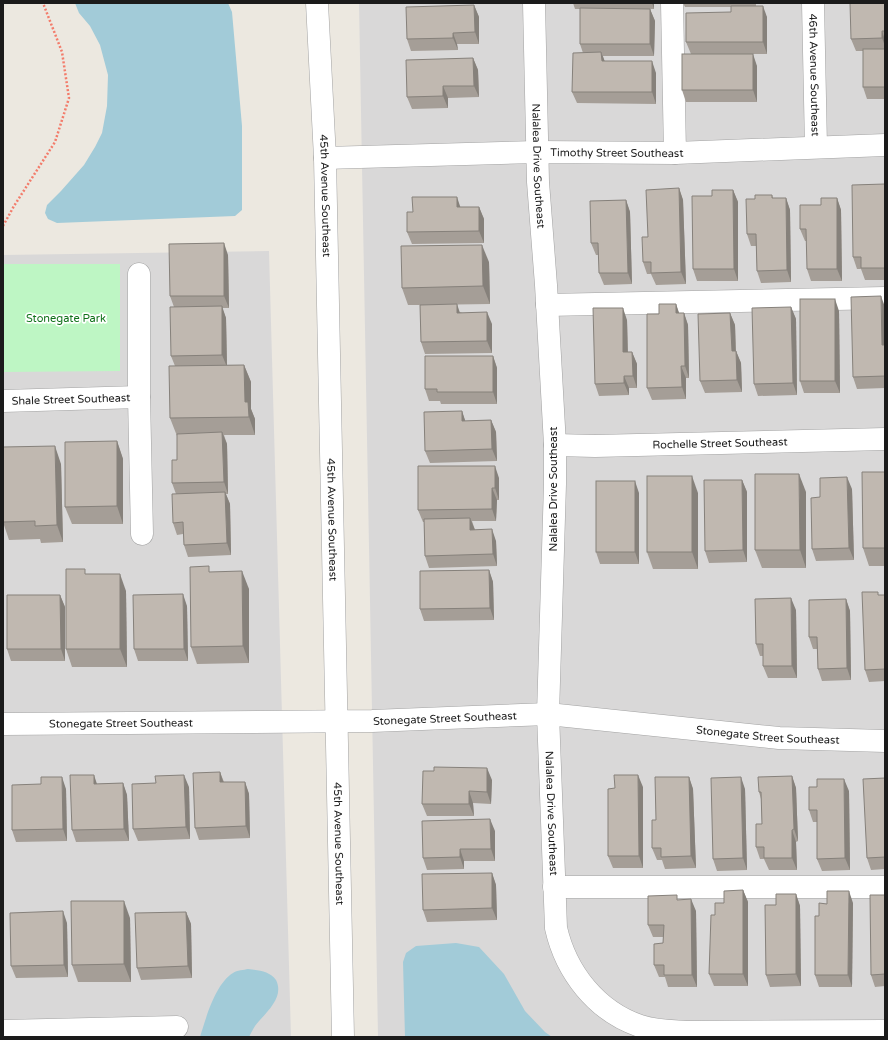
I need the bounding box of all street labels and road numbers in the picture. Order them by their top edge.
street label: 46th Avenue Southeast [807,13,822,137]
street label: Nalalea Drive Southeast [530,103,548,229]
street label: 45th Avenue Southeast [317,134,334,257]
street label: Timothy Street Southeast [550,146,684,160]
street label: Shale Street Southeast [11,391,131,407]
street label: Nalalea Drive Southeast [547,427,560,551]
street label: Rochelle Street Southeast [652,435,788,451]
street label: 45th Avenue Southeast [325,458,340,581]
street label: Stonegate Street Southeast [373,709,517,727]
street label: Stonegate Street Southeast [49,716,193,730]
street label: Stonegate Street Southeast [695,723,840,746]
street label: Nalalea Drive Southeast [543,751,561,876]
street label: 45th Avenue Southeast [331,782,347,905]

